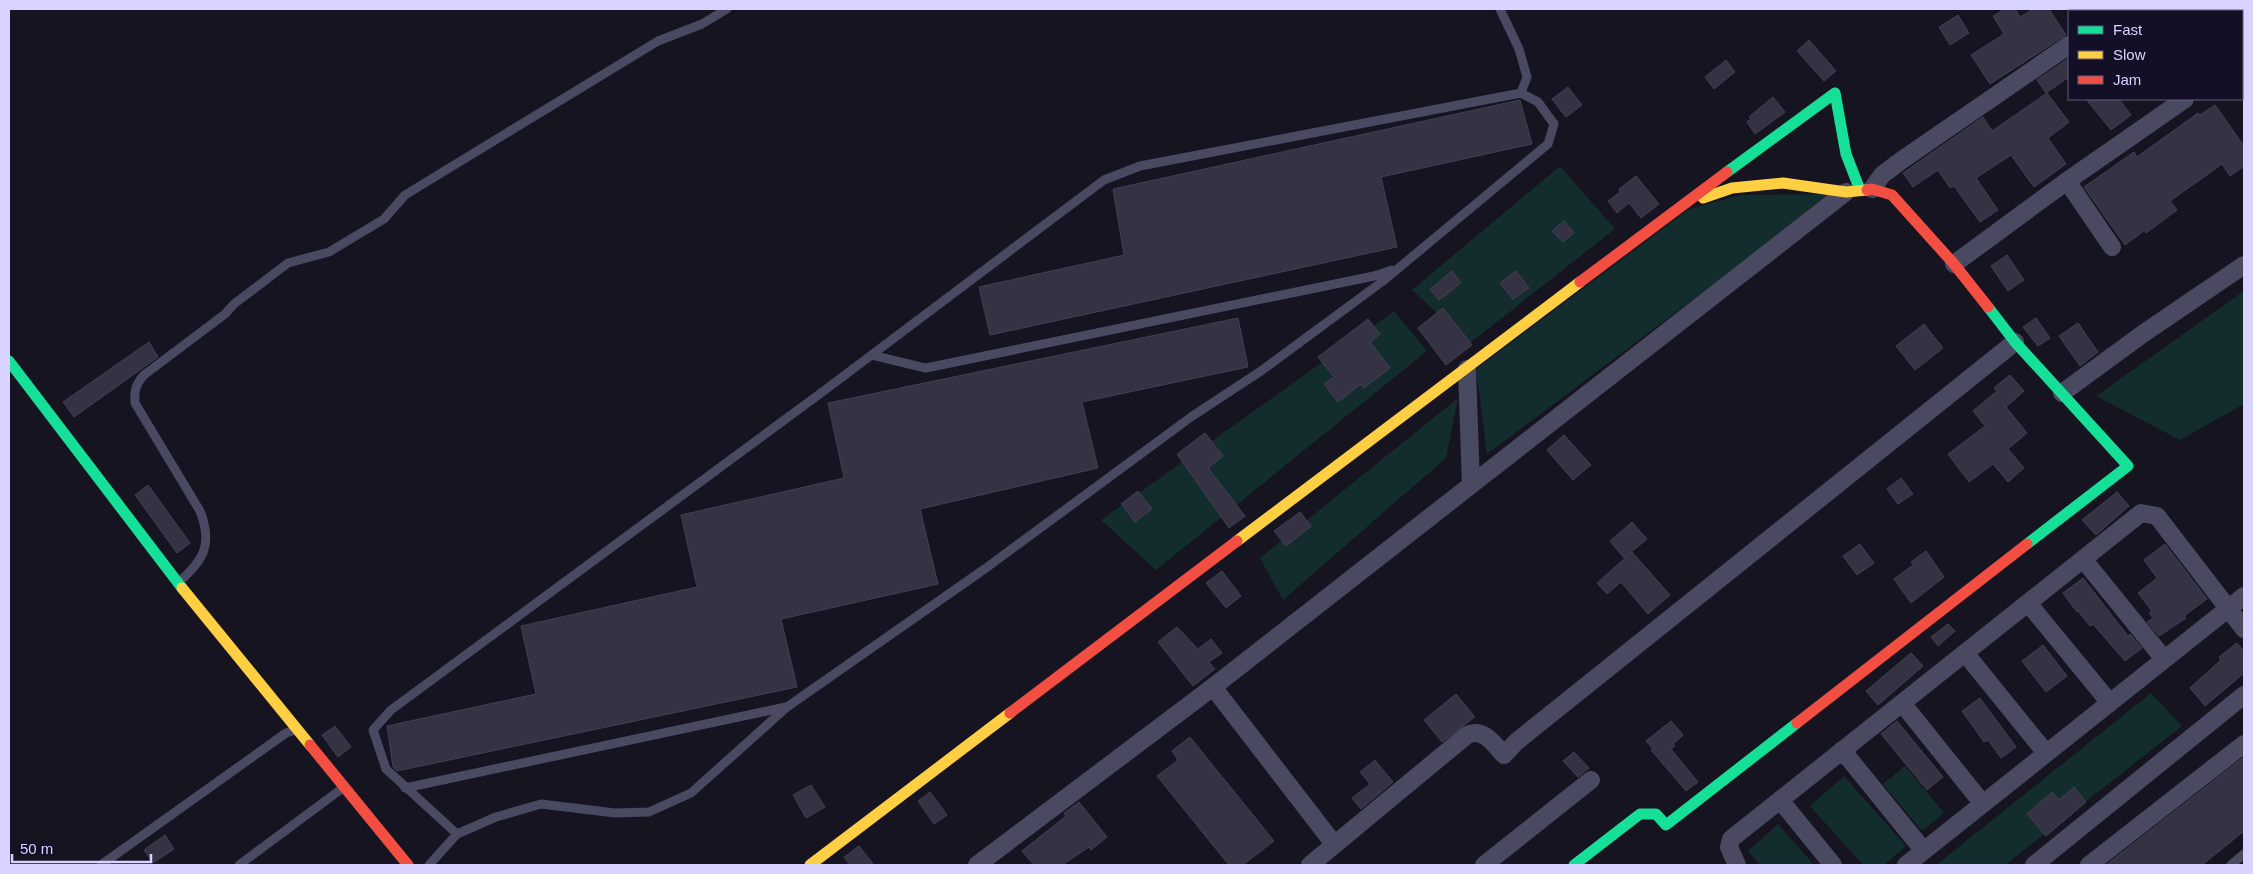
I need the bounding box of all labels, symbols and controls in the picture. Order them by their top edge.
legend [2068,10,2243,100]
text: Fast [2113,21,2143,38]
text: Slow [2113,46,2146,63]
text: Jam [2113,71,2141,88]
scale bar [12,832,151,864]
text: 50 m [20,840,53,857]

